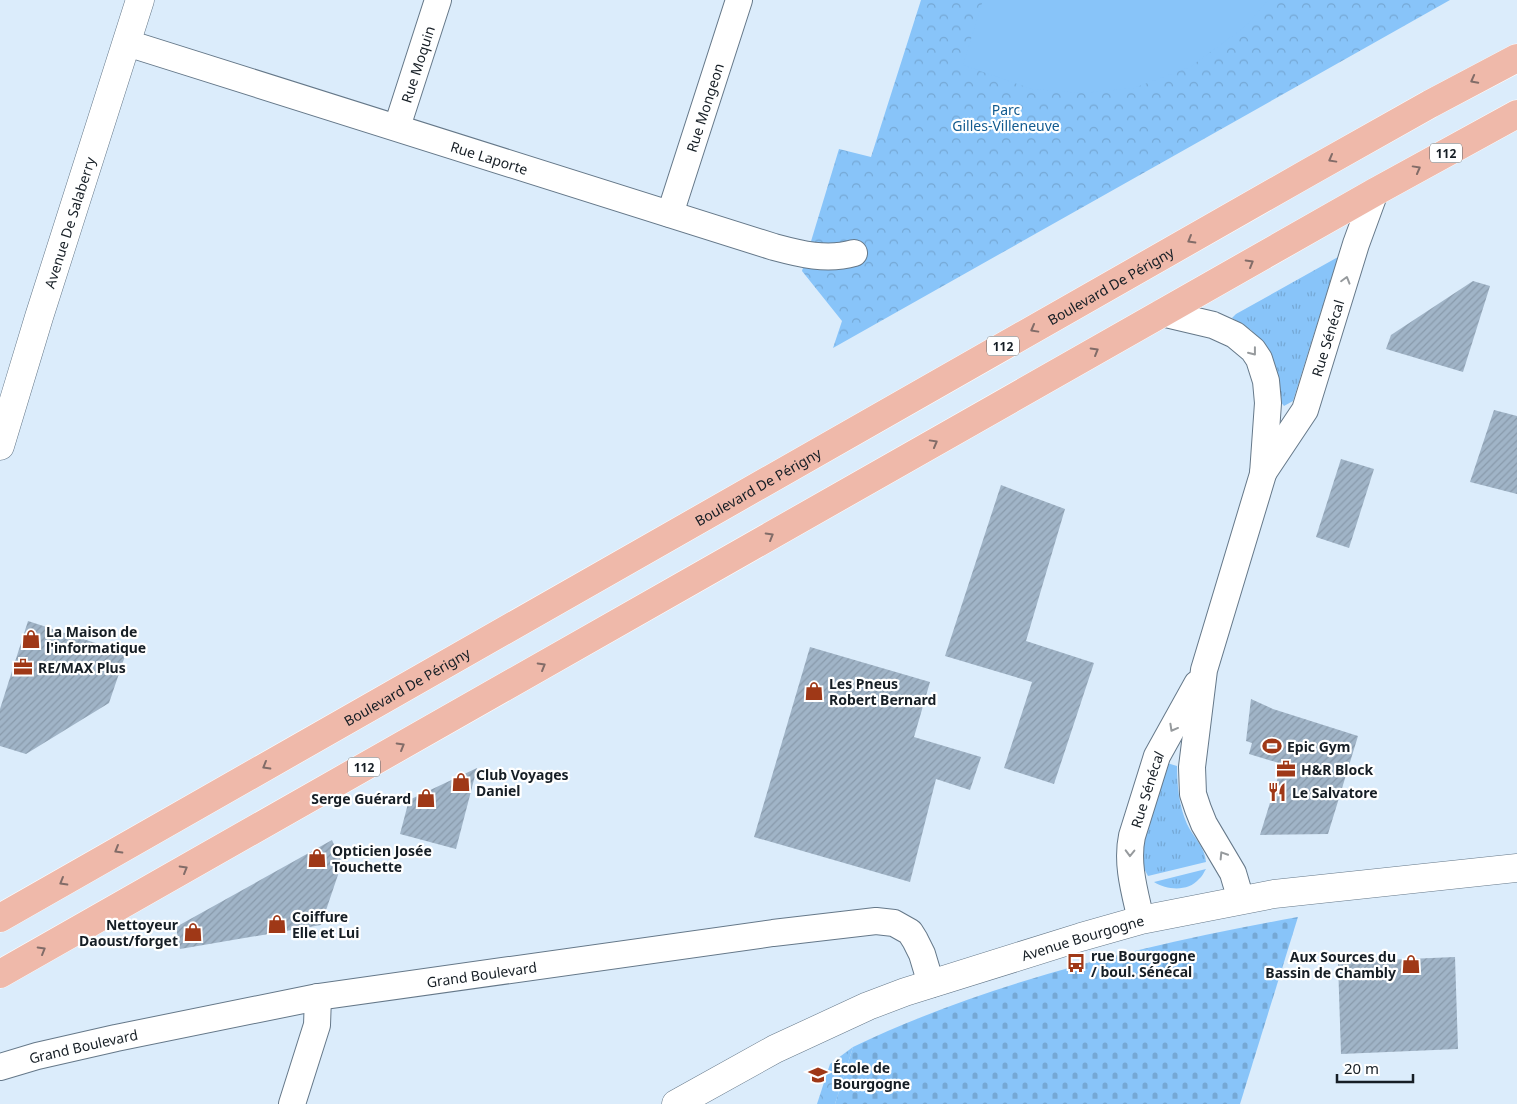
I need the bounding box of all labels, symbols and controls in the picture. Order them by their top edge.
street label: Rue Moquin [396,23,439,105]
street label: Rue Mongeon [681,60,728,154]
one-way arrow [1470,74,1479,84]
park label: Parc Gilles-Villeneuve [952,100,1060,135]
street label: Rue Laporte [448,136,531,178]
road number: 112 [1430,144,1462,162]
one-way arrow [1328,153,1337,163]
street label: Avenue De Salaberry [39,154,99,291]
one-way arrow [1412,165,1421,175]
one-way arrow [1187,233,1196,243]
street label: Boulevard De Périgny [1044,241,1178,329]
one-way arrow [1245,259,1254,269]
one-way arrow [1340,276,1350,285]
street label: Rue Sénécal [1306,297,1348,379]
one-way arrow [1031,322,1040,332]
road number: 112 [987,336,1019,356]
one-way arrow [1247,346,1256,355]
one-way arrow [1090,348,1099,358]
one-way arrow [928,440,937,450]
street label: Boulevard De Périgny [691,442,825,530]
one-way arrow [765,533,774,543]
place label: La Maison de l'informatique [46,622,146,657]
shop icon: La Maison de l'informatique [20,628,42,650]
street label: Boulevard De Périgny [340,642,474,730]
office icon: RE/MAX Plus [12,656,34,678]
place label: RE/MAX Plus [38,658,126,677]
one-way arrow [537,662,546,672]
place label: Les Pneus Robert Bernard [829,674,936,709]
shop icon: Les Pneus Robert Bernard [803,680,825,702]
one-way arrow [1169,723,1179,732]
sports icon: Epic Gym [1261,735,1283,757]
place label: Epic Gym [1287,737,1351,756]
one-way arrow [396,742,405,752]
street label: Rue Sénécal [1126,747,1168,830]
road number: 112 [348,758,380,776]
office icon: H&R Block [1275,758,1297,780]
one-way arrow [263,759,272,769]
place label: H&R Block [1301,760,1373,779]
place label: Club Voyages Daniel [476,765,569,800]
shop icon: Club Voyages Daniel [450,771,472,793]
restaurant icon: Le Salvatore [1266,781,1288,803]
place label: Le Salvatore [1292,783,1378,802]
shop icon: Serge Guérard [415,787,437,809]
place label: Serge Guérard [311,789,411,808]
place label: Opticien Josée Touchette [332,841,432,876]
one-way arrow [115,843,124,853]
shop icon: Opticien Josée Touchette [306,847,328,869]
one-way arrow [1125,850,1135,858]
one-way arrow [1219,852,1229,861]
one-way arrow [178,866,187,876]
one-way arrow [59,875,68,885]
place label: Coiffure Elle et Lui [292,907,359,942]
street label: Avenue Bourgogne [1019,910,1146,965]
shop icon: Coiffure Elle et Lui [266,913,288,935]
place label: Nettoyeur Daoust/forget [79,915,179,950]
shop icon: Nettoyeur Daoust/forget [182,921,204,943]
one-way arrow [37,946,46,956]
place label: rue Bourgogne / boul. Sénécal [1091,946,1196,981]
place label: Aux Sources du Bassin de Chambly [1265,947,1396,982]
bus stop icon: rue Bourgogne / boul. Sénécal [1065,952,1087,974]
shop icon: Aux Sources du Bassin de Chambly [1400,953,1422,975]
street label: Grand Boulevard [425,957,538,991]
street label: Grand Boulevard [26,1024,139,1067]
scale bar [1337,1052,1413,1084]
place label: École de Bourgogne [833,1058,910,1093]
text: 20 m [1344,1058,1379,1078]
school or university icon: École de Bourgogne [807,1064,829,1086]

